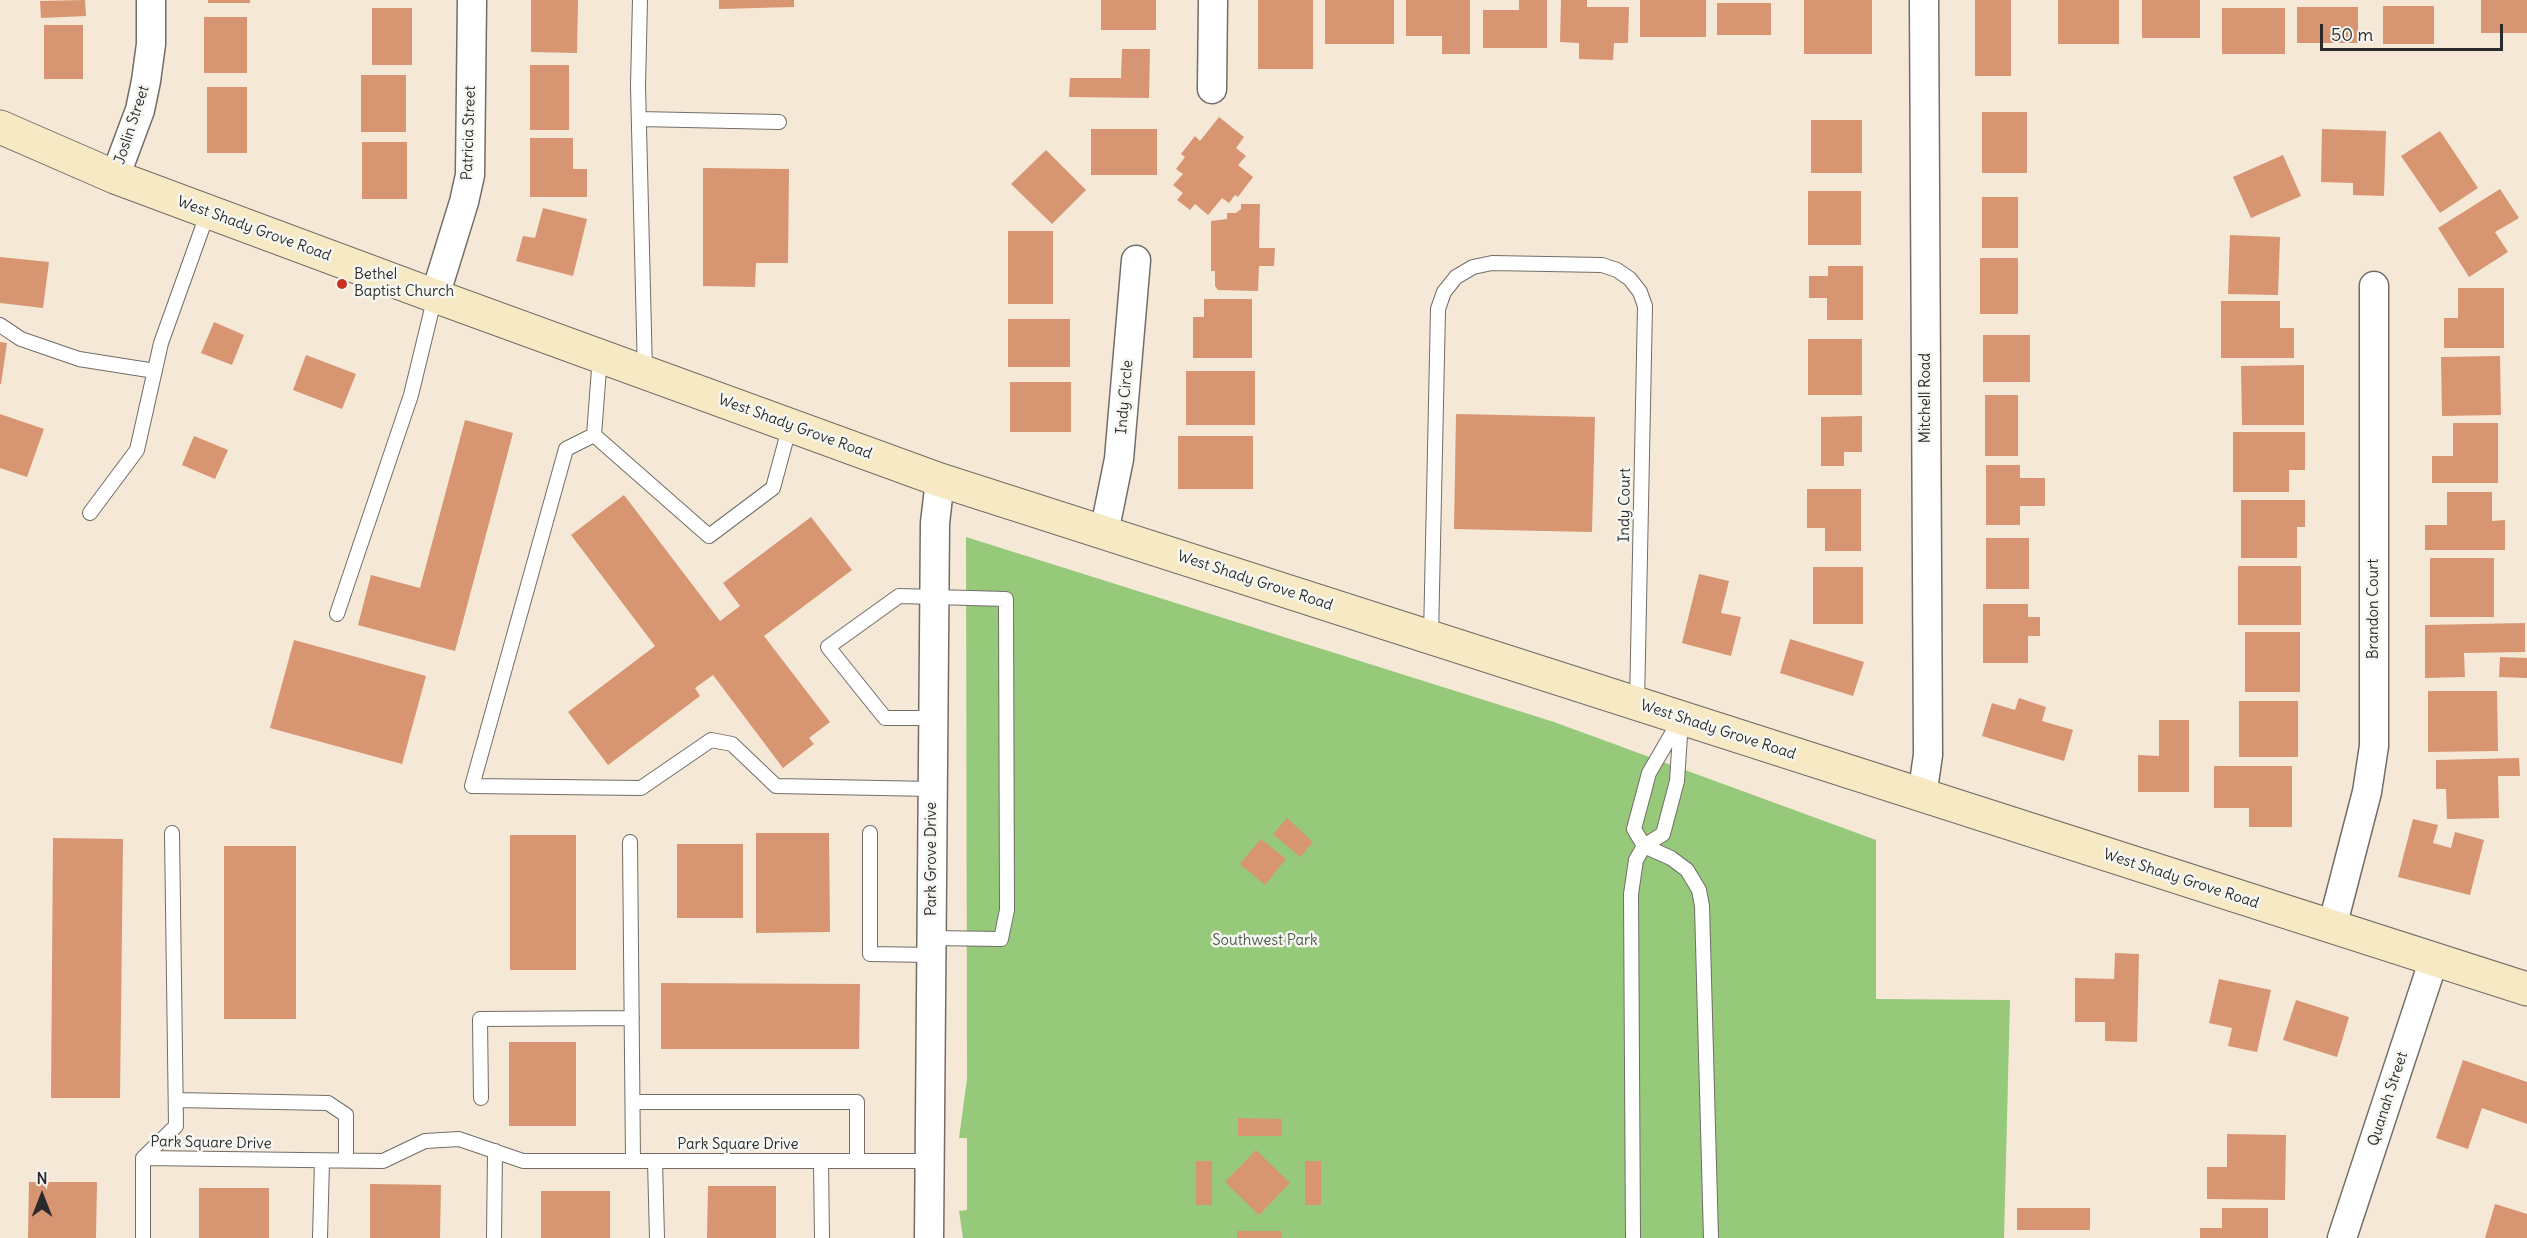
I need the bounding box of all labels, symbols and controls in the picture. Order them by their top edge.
scale bar [2323,12,2506,50]
text: 50 m [2331,23,2373,46]
street label: Joslin Street [111,83,153,167]
street label: Patricia Street [458,85,480,181]
street label: West Shady Grove Road [175,193,333,265]
place label: Bethel Baptist Church [354,266,454,301]
marker: Bethel Baptist Church [335,277,349,291]
street label: Mitchell Road [1917,353,1935,443]
street label: Indy Circle [1113,359,1137,435]
street label: West Shady Grove Road [716,391,874,463]
street label: Indy Court [1615,468,1635,542]
street label: West Shady Grove Road [1175,547,1335,615]
street label: Brandon Court [2365,559,2383,659]
street label: West Shady Grove Road [1638,696,1798,764]
street label: Park Grove Drive [923,802,941,916]
street label: West Shady Grove Road [2101,845,2261,913]
park label: Southwest Park [1212,932,1318,950]
street label: Quanah Street [2364,1050,2412,1148]
street label: Park Square Drive [150,1133,272,1153]
street label: Park Square Drive [677,1136,799,1154]
north arrow [12,1166,72,1226]
text: N [36,1168,48,1188]

